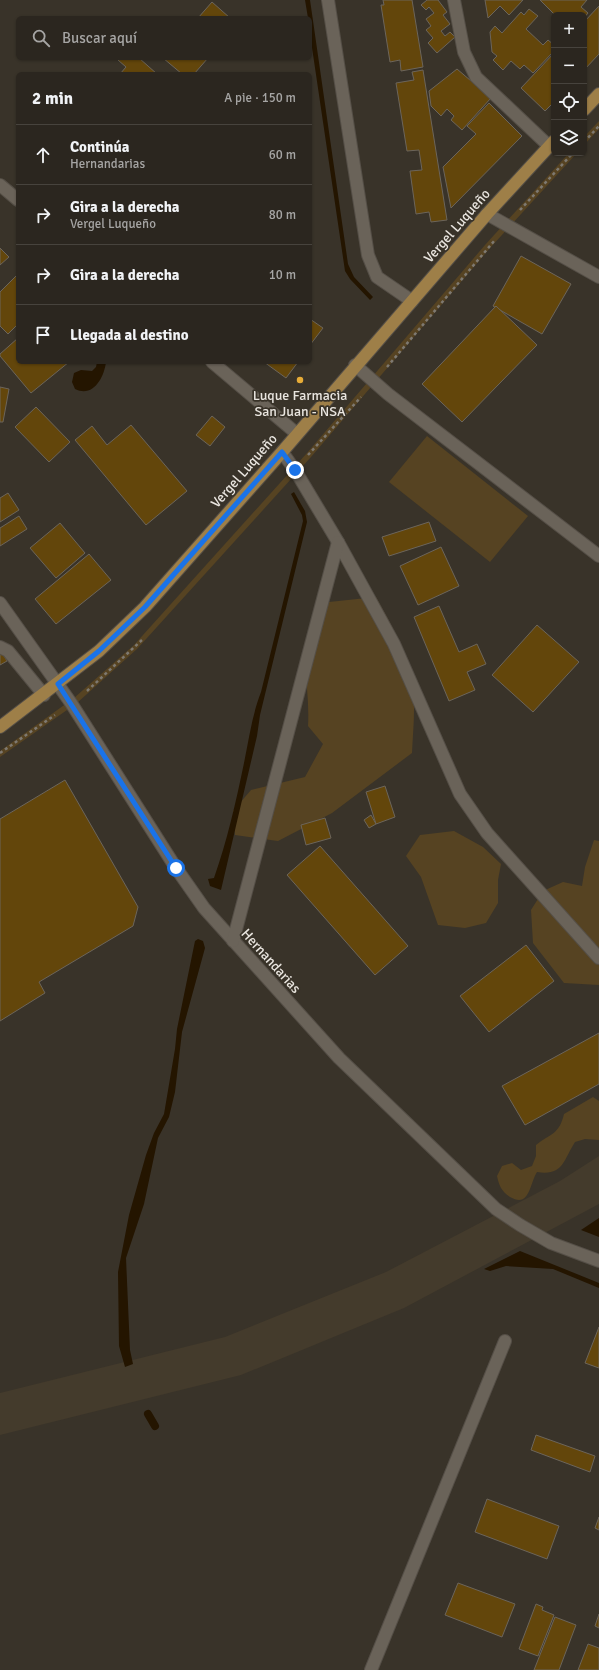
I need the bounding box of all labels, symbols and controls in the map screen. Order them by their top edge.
map controls [551,12,587,156]
button: + [551,12,587,48]
search box [16,16,312,60]
icon: search [30,27,52,49]
text: Buscar aquí [62,29,137,47]
button: − [551,48,587,84]
button: locate [551,84,587,120]
text: 2 min [32,88,73,109]
text: A pie · 150 m [224,90,296,106]
button: layers [551,120,587,156]
text: Continúa [70,138,129,156]
icon: ahead [32,144,54,166]
text: 60 m [269,147,296,163]
text: Hernandarias [70,156,145,172]
street label: Vergel Luqueño [420,186,494,266]
text: Gira a la derecha [70,198,180,216]
icon: right [32,204,54,226]
text: 80 m [269,207,296,223]
text: Vergel Luqueño [70,216,156,232]
icon: right [32,264,54,286]
text: Gira a la derecha [70,266,180,284]
text: 10 m [269,267,296,283]
icon: arrive [32,324,54,346]
text: Llegada al destino [70,326,189,344]
marker: Luque Farmacia San Juan - NSA [295,375,305,385]
place label: Luque Farmacia San Juan - NSA [253,387,347,420]
street label: Vergel Luqueño [207,431,281,511]
route end [286,461,304,479]
route start [167,859,185,877]
street label: Hernandarias [238,925,304,997]

